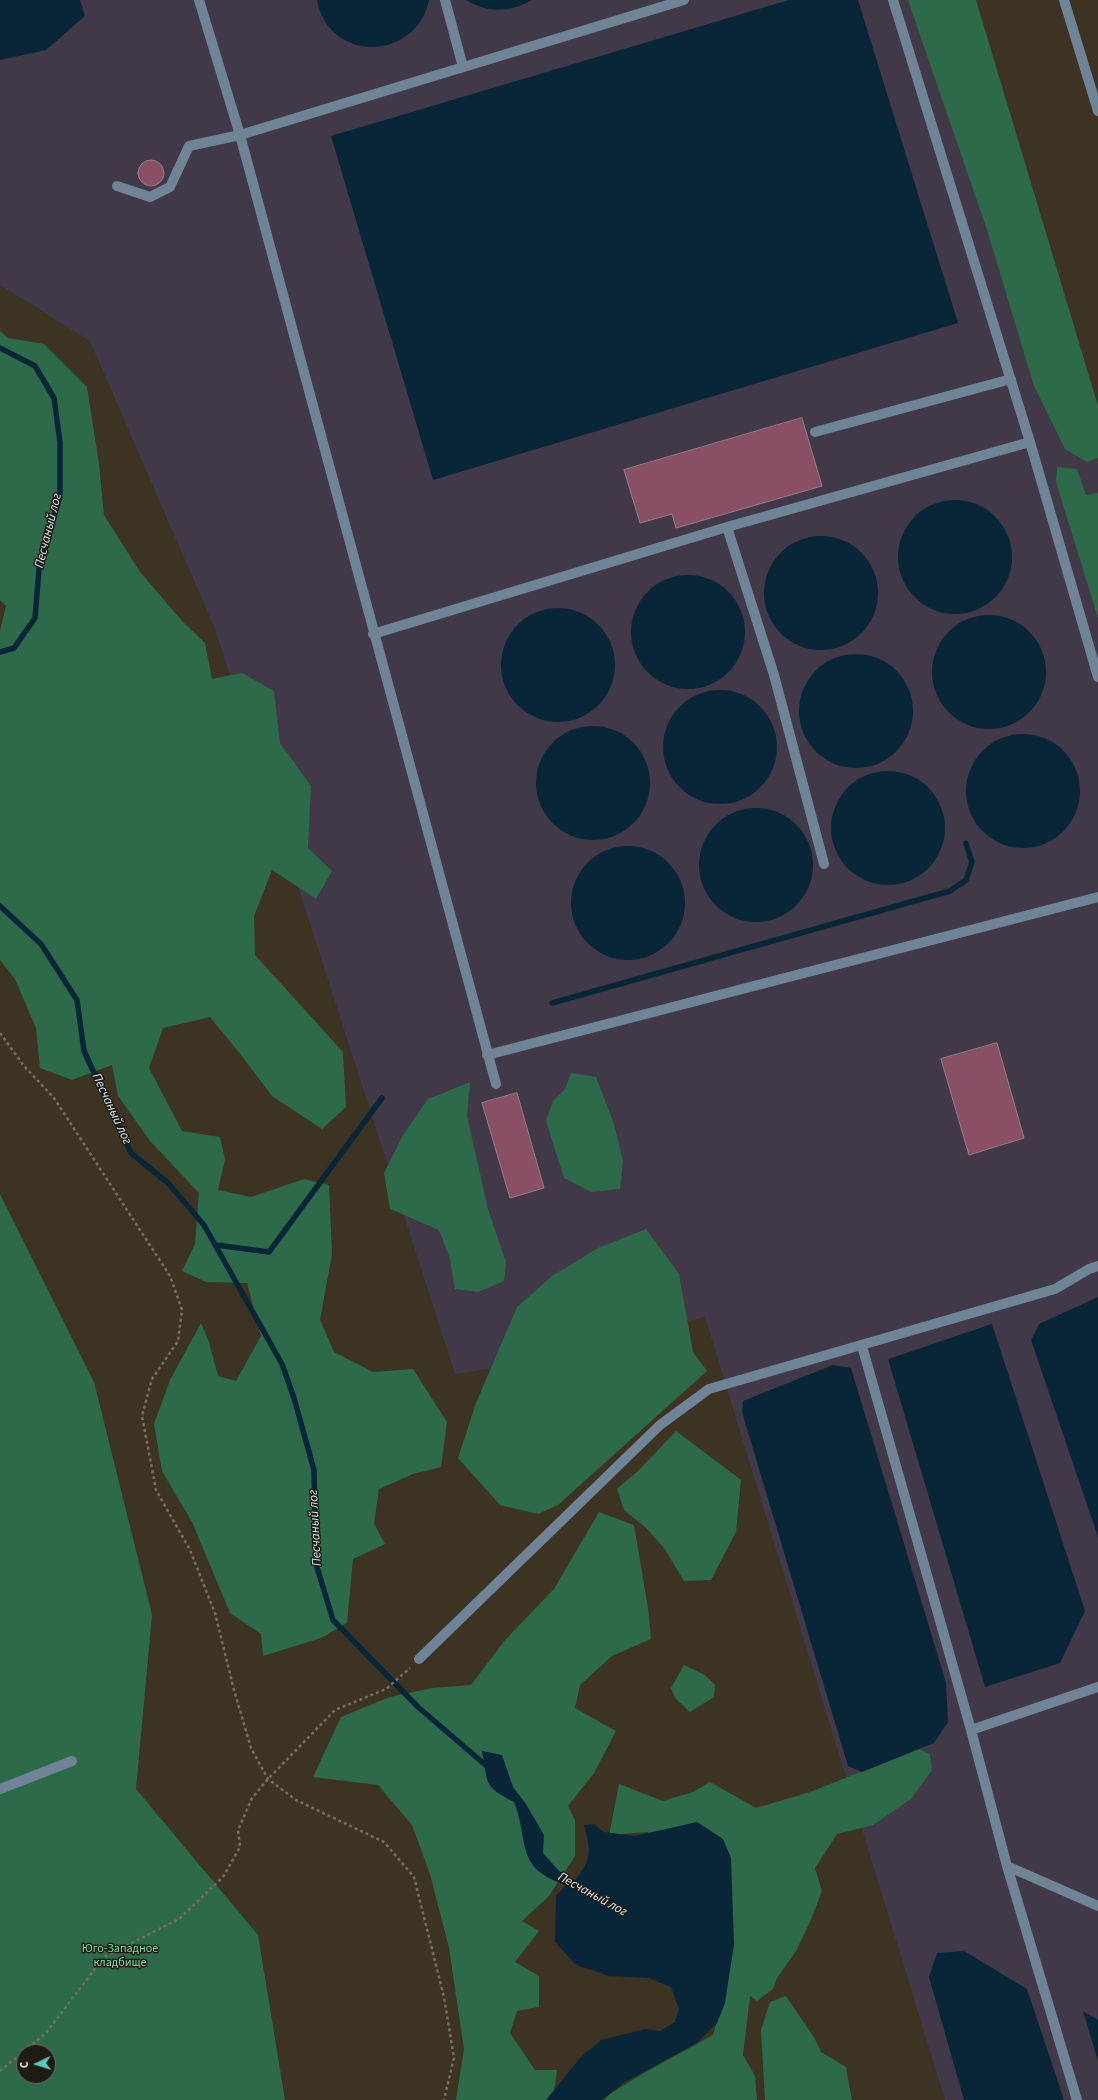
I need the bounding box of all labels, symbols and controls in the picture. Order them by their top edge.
water label: Песчаный лог [32,492,66,570]
water label: Песчаный лог [88,1071,134,1147]
water label: Песчаный лог [306,1489,326,1567]
water label: Песчаный лог [555,1870,629,1920]
park label: Юго-Западное кладбище [82,1942,158,1970]
north arrow [16,2044,56,2084]
text: С [17,2061,32,2069]

